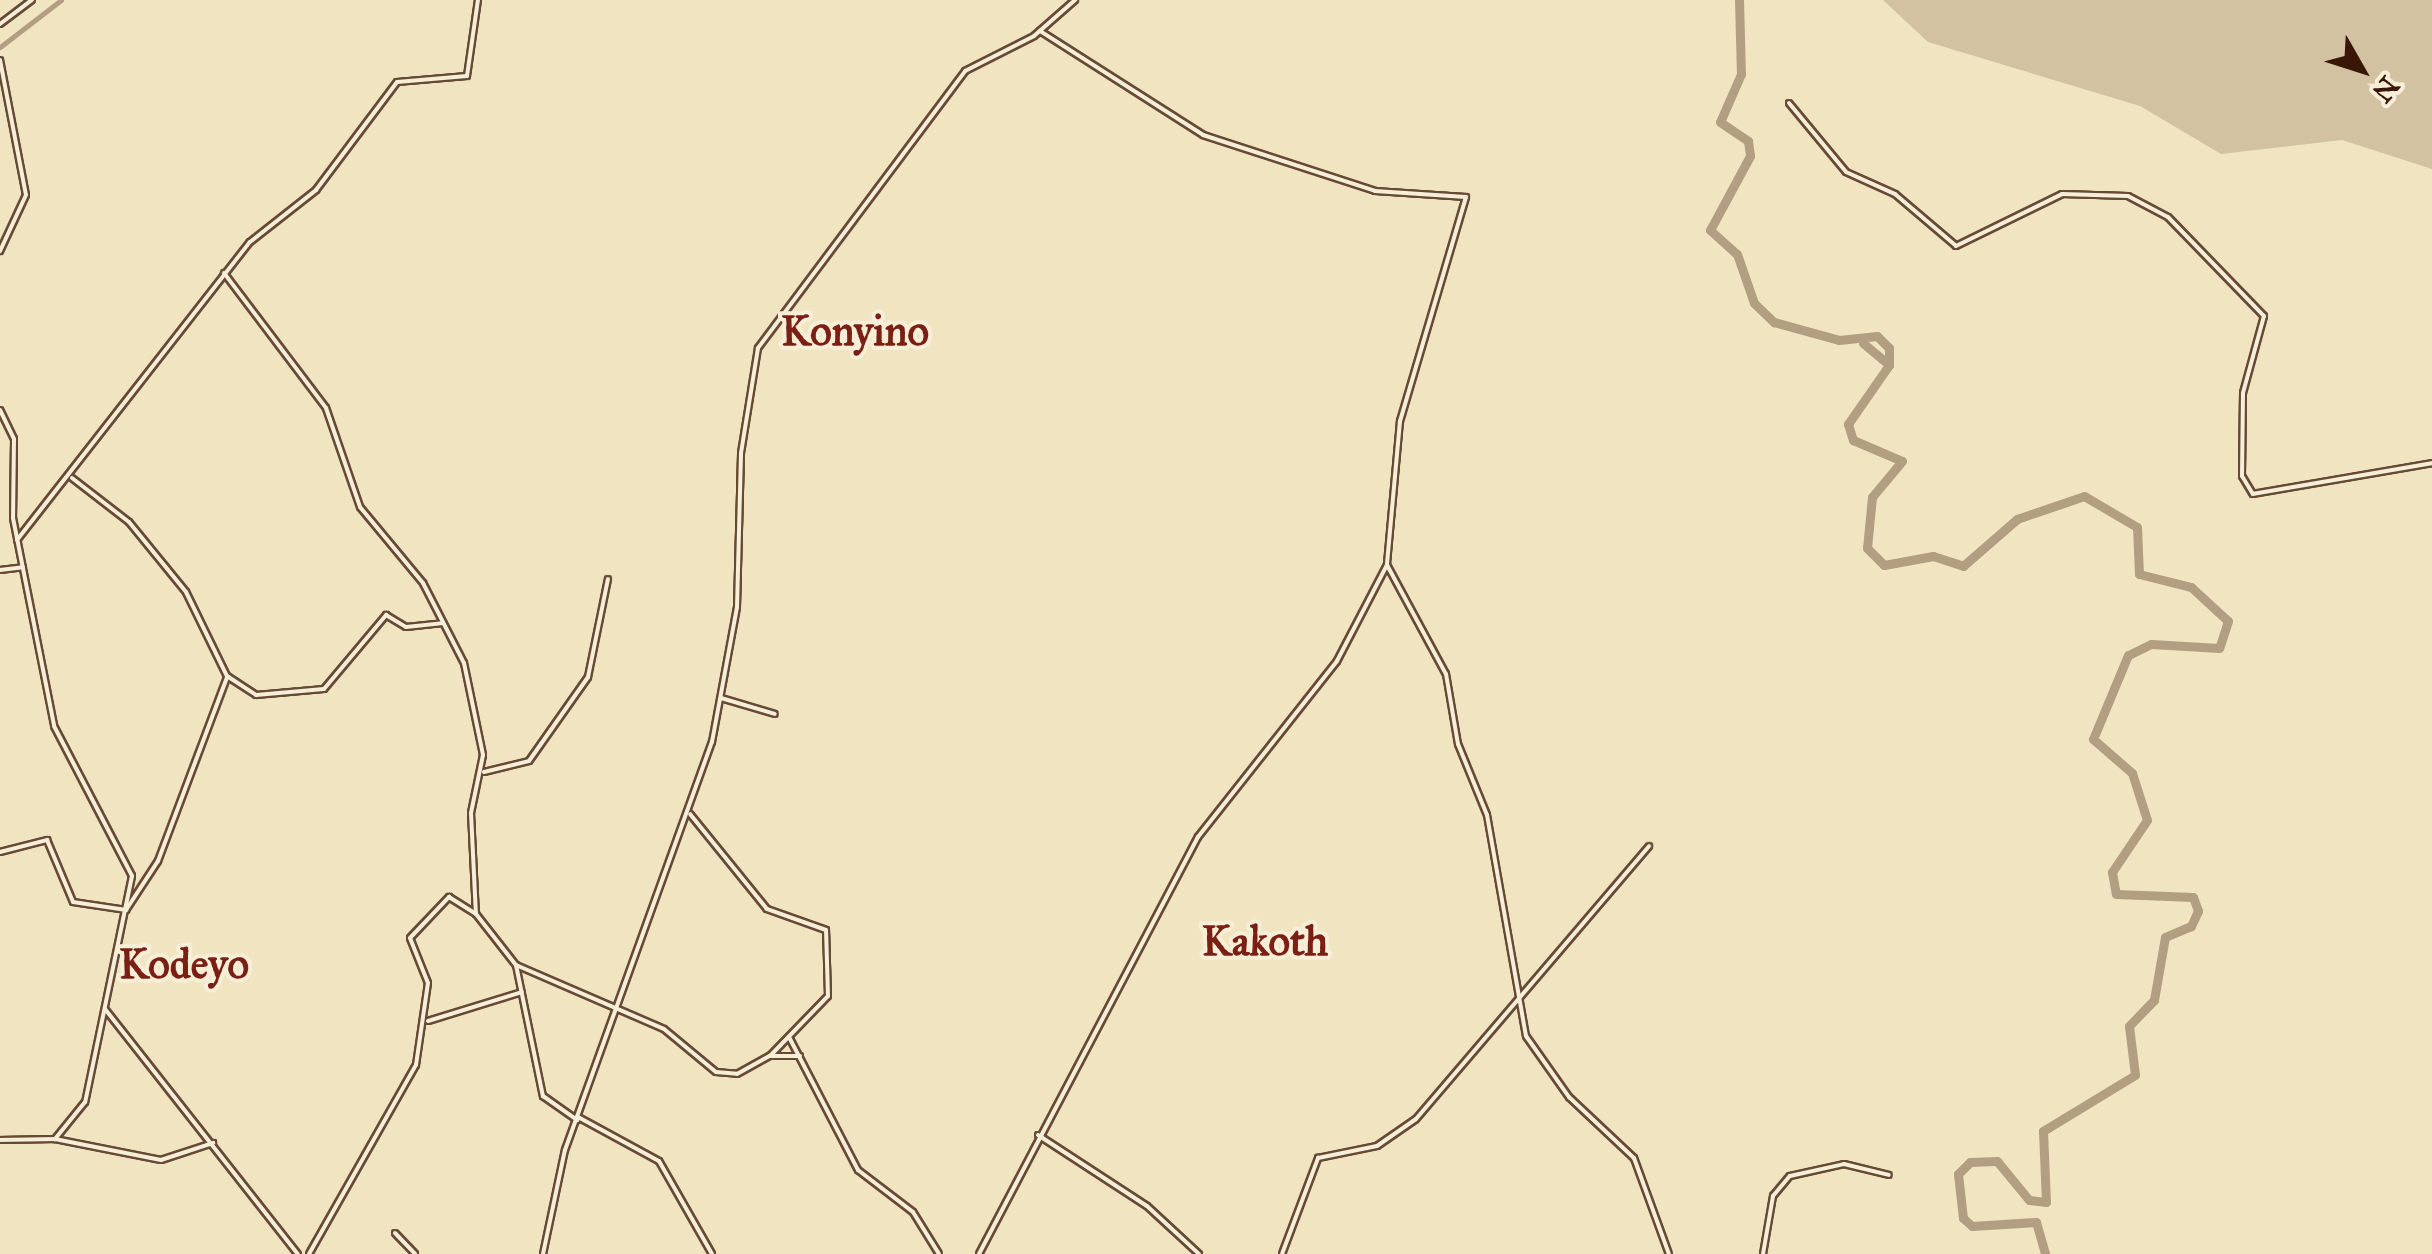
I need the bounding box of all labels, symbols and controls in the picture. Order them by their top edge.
north arrow [2312,20,2412,120]
text: N [2365,69,2407,109]
district label: Konyino [781,306,929,356]
district label: Kakoth [1202,916,1328,966]
district label: Kodeyo [119,939,249,989]

